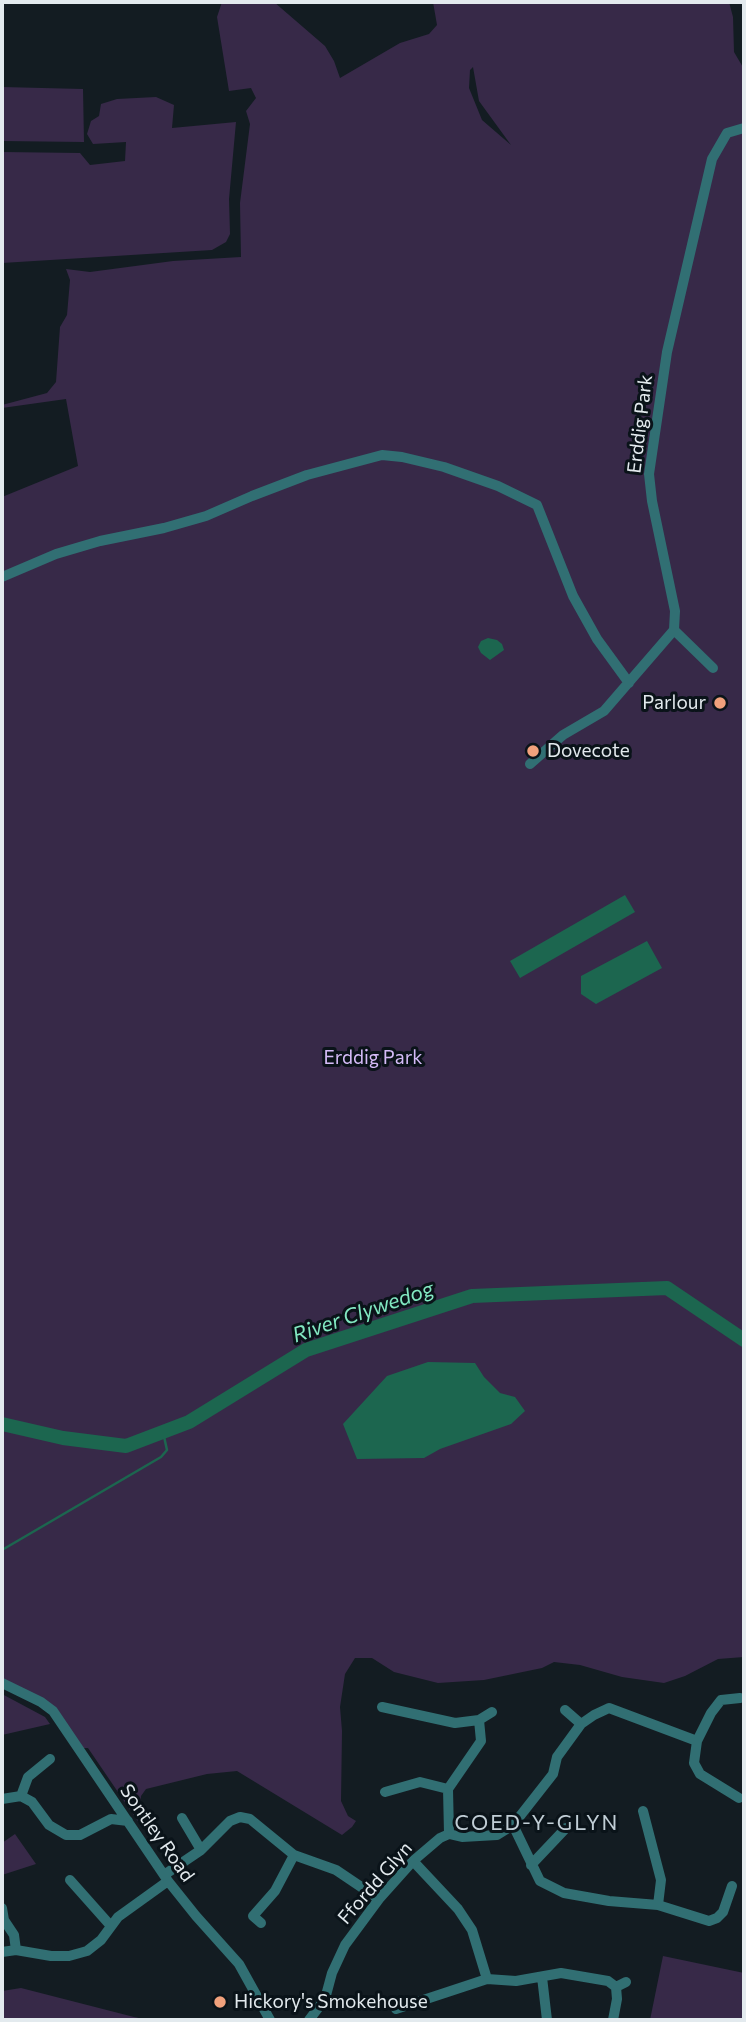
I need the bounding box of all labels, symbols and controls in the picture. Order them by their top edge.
street label: Erddig Park [623,373,657,475]
place label: Parlour [642,692,706,714]
marker: Parlour [712,695,728,711]
place label: Dovecote [547,740,630,762]
marker: Dovecote [525,743,541,759]
park label: Erddig Park [323,1047,423,1069]
water label: River Clywedog [289,1276,437,1348]
street label: Sontley Road [115,1780,199,1886]
district label: COED-Y-GLYN [456,1810,618,1836]
street label: Ffordd Glyn [333,1837,417,1929]
place label: Hickory's Smokehouse [234,1991,428,2013]
marker: Hickory's Smokehouse [212,1994,228,2010]

